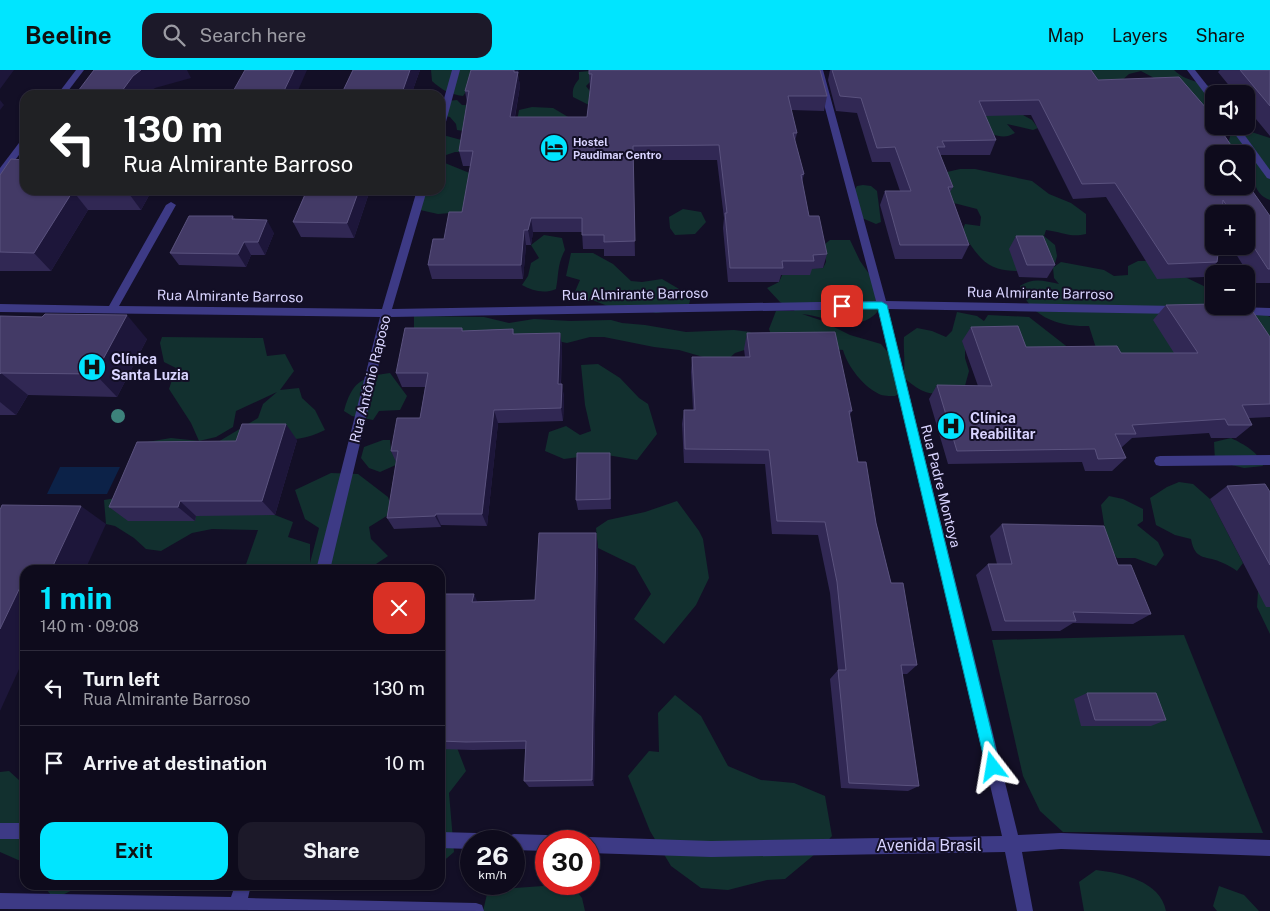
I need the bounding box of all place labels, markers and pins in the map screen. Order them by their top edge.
hotel icon: Hostel Paudimar Centro [539,133,569,163]
place label: Hostel Paudimar Centro [573,136,662,161]
pin [821,285,863,327]
place label: Clínica Santa Luzia [111,351,189,383]
hospital icon: Clínica Santa Luzia [77,352,107,382]
place label: Clínica Reabilitar [970,410,1036,442]
hospital icon: Clínica Reabilitar [936,411,966,441]

